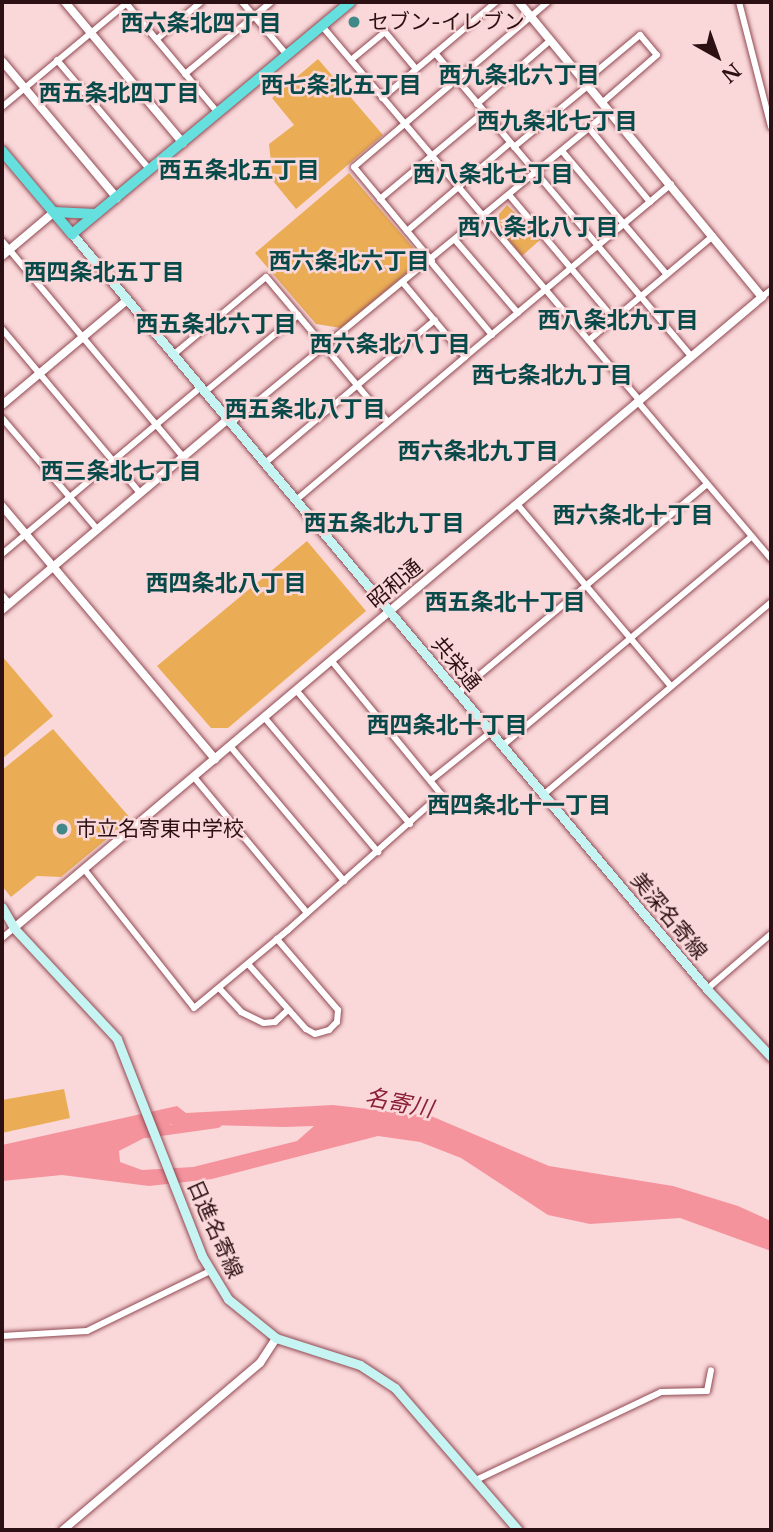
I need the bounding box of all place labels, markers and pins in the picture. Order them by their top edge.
place label: セブン-イレブン [368,9,525,35]
marker: セブン-イレブン [346,14,362,30]
place label: 市立名寄東中学校 [76,816,244,842]
marker: 市立名寄東中学校 [54,821,70,837]

